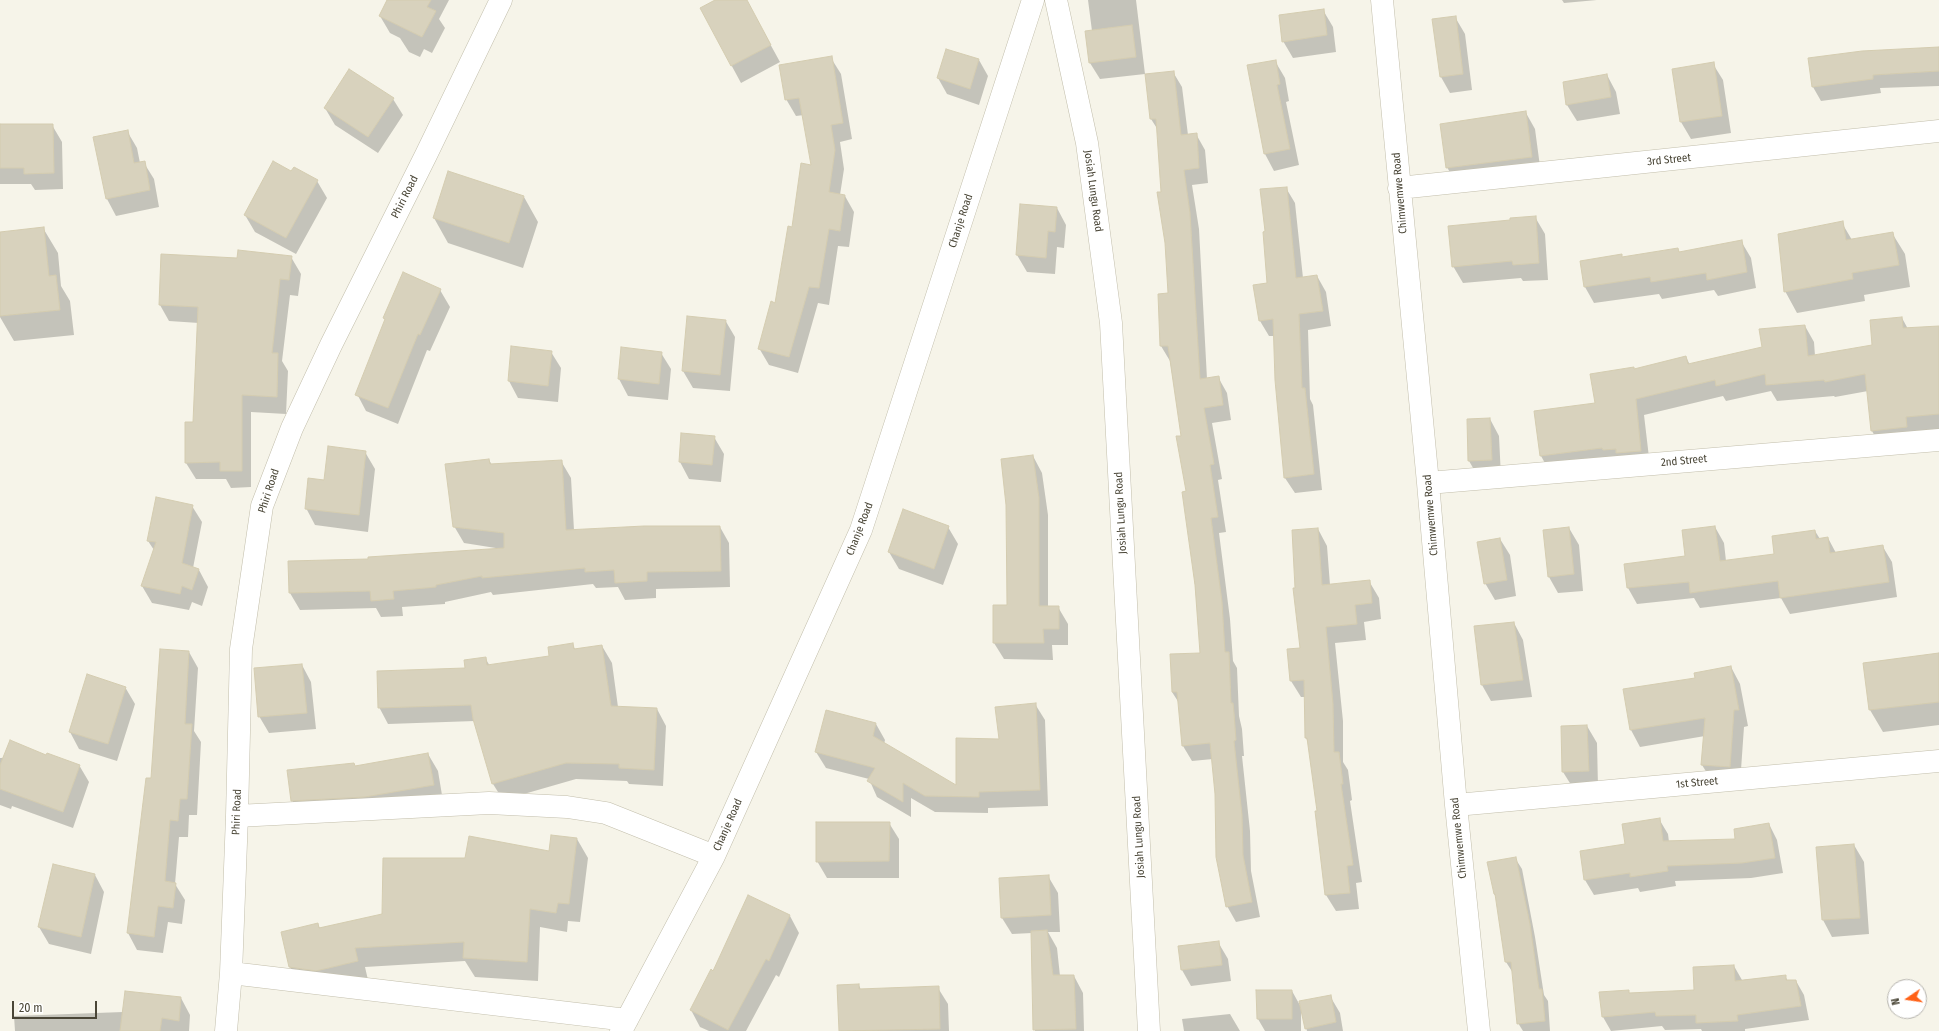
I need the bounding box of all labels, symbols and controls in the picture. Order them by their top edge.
street label: Josiah Lungu Road [1081,149,1105,233]
street label: 3rd Street [1646,151,1692,169]
street label: Chimwemwe Road [1390,152,1410,234]
street label: Phiri Road [389,173,421,221]
street label: Chanje Road [946,192,976,250]
street label: 2nd Street [1660,452,1708,470]
street label: Phiri Road [256,467,282,515]
street label: Josiah Lungu Road [1112,471,1130,555]
street label: Chimwemwe Road [1421,474,1441,556]
street label: Chanje Road [844,500,876,558]
street label: 1st Street [1675,775,1719,791]
street label: Phiri Road [230,789,244,835]
street label: Josiah Lungu Road [1130,795,1148,879]
street label: Chanje Road [711,797,745,853]
street label: Chimwemwe Road [1448,797,1470,879]
north arrow [1887,979,1927,1019]
scale bar [14,993,99,1019]
text: N [1889,997,1903,1006]
text: 20 m [19,1001,43,1015]

